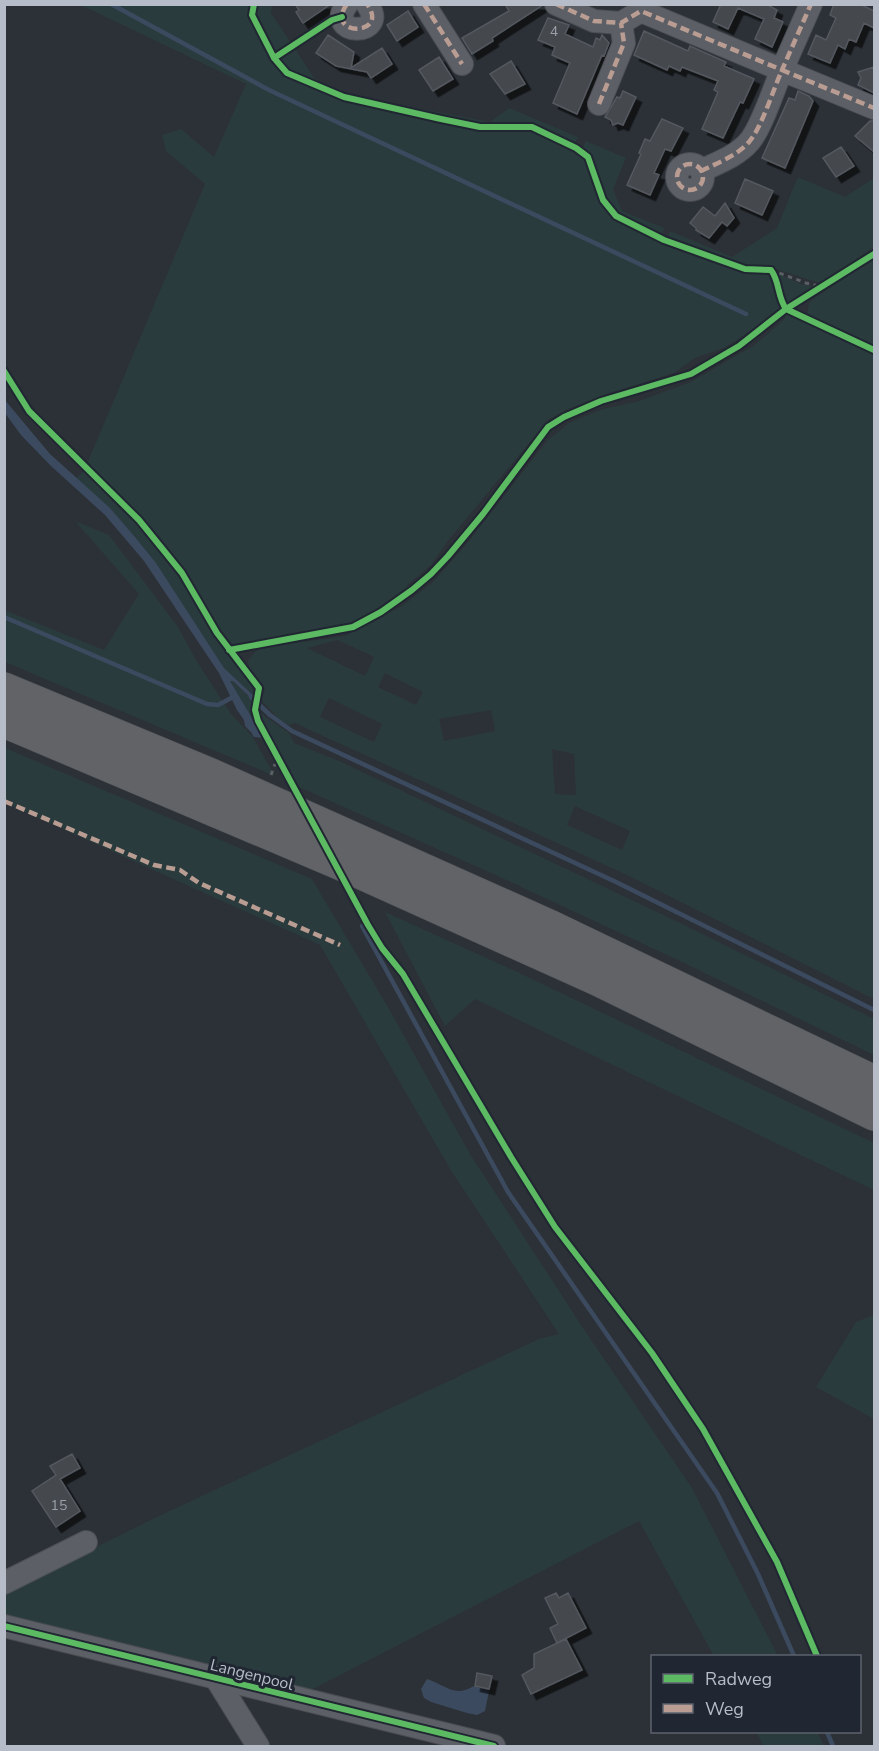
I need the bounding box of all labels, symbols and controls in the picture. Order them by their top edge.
house number: 4 [550,22,558,41]
house number: 15 [51,1496,67,1515]
street label: Langenpool [208,1654,296,1696]
legend [651,1655,861,1733]
text: Radweg [705,1667,772,1691]
text: Weg [705,1697,744,1721]

